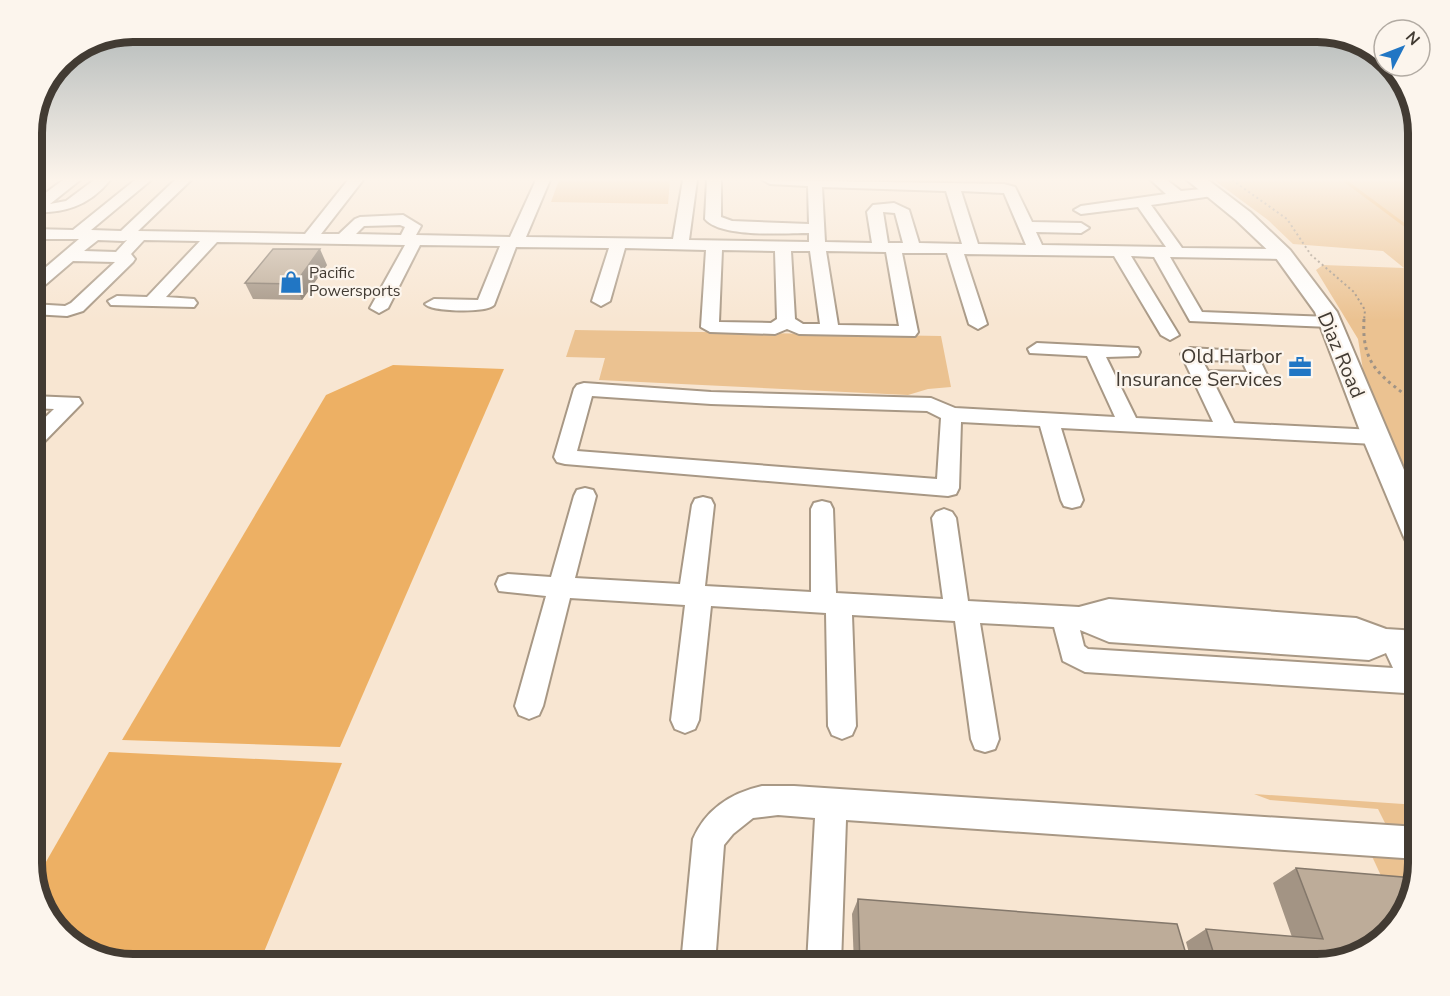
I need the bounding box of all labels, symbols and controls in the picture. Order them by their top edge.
north arrow [1372,18,1432,78]
text: N [1400,27,1425,50]
place label: Pacific Powersports [309,262,400,302]
shop icon: Pacific Powersports [278,269,304,295]
street label: Diaz Road [1311,308,1371,402]
place label: Old Harbor Insurance Services [1116,343,1282,393]
office icon: Old Harbor Insurance Services [1287,354,1313,380]

